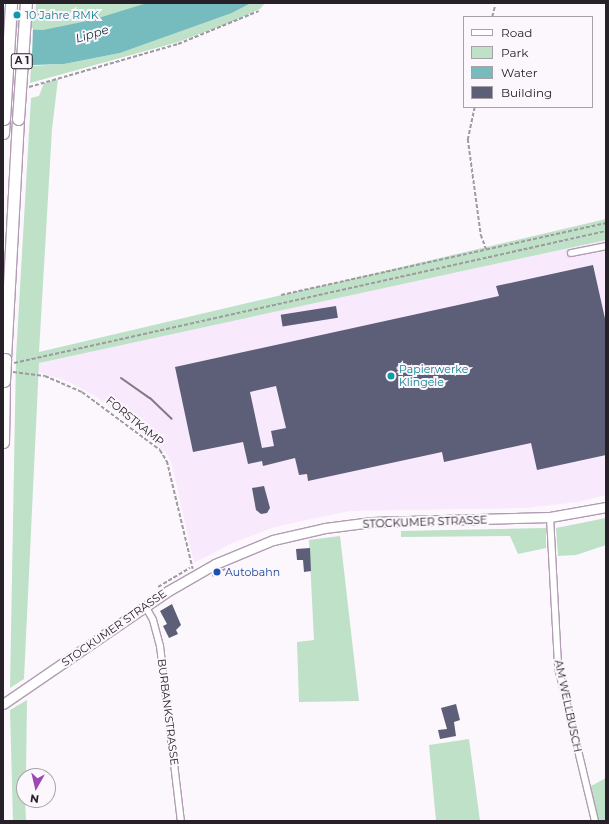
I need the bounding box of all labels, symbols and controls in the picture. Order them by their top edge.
place label: 10 Jahre RMK [25,8,99,22]
marker: 10 Jahre RMK [12,10,22,20]
legend [463,16,593,108]
water label: Lippe [74,22,110,46]
text: Road [501,25,532,40]
text: Park [501,45,528,60]
road number: A 1 [10,53,34,69]
text: Water [501,65,537,80]
text: Building [501,85,552,100]
place label: Papierwerke Klingele [399,363,468,389]
marker: Papierwerke Klingele [386,371,396,381]
street label: FORSTKAMP [103,394,167,448]
street label: STOCKUMER STRASSE [362,513,488,531]
place label: Autobahn [225,565,280,579]
marker: Autobahn [212,567,222,577]
street label: STOCKUMER STRASSE [59,587,169,669]
street label: BURBANKSTRASSE [155,658,181,766]
street label: AM WELLBUSCH [552,659,584,753]
north arrow [16,768,56,808]
text: N [29,791,40,806]

